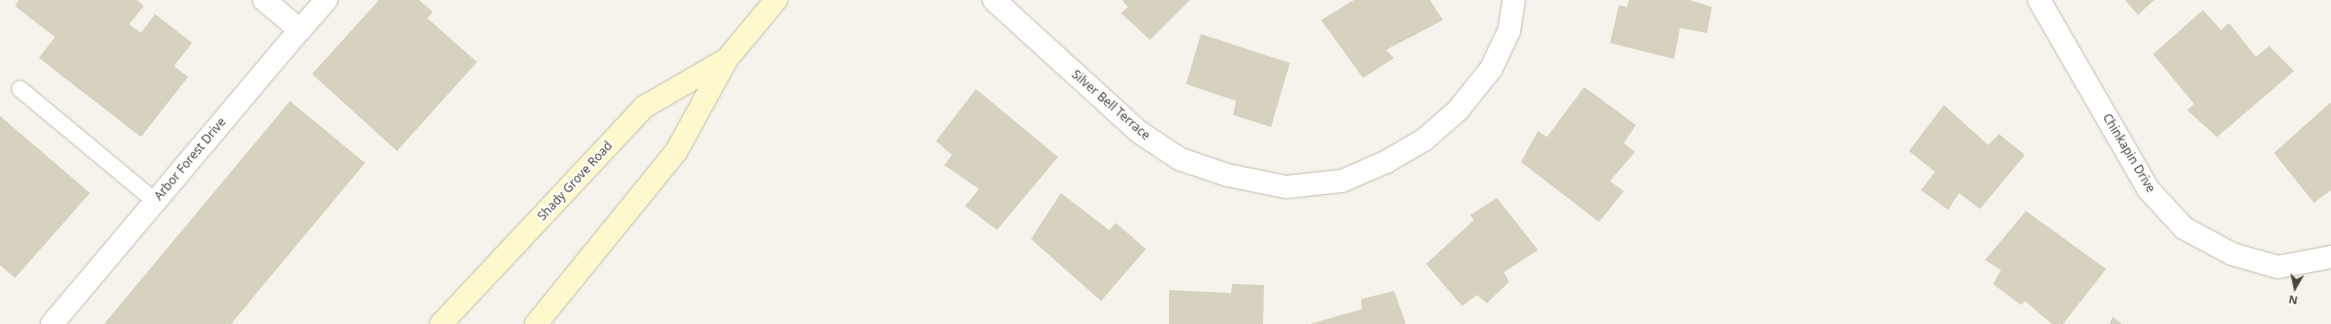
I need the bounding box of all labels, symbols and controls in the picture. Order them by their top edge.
street label: Silver Bell Terrace [1069,67,1153,143]
street label: Chinkapin Drive [2100,111,2158,195]
street label: Arbor Forest Drive [151,115,229,203]
street label: Shady Grove Road [535,139,615,223]
north arrow [2275,268,2315,308]
text: N [2287,292,2299,308]

